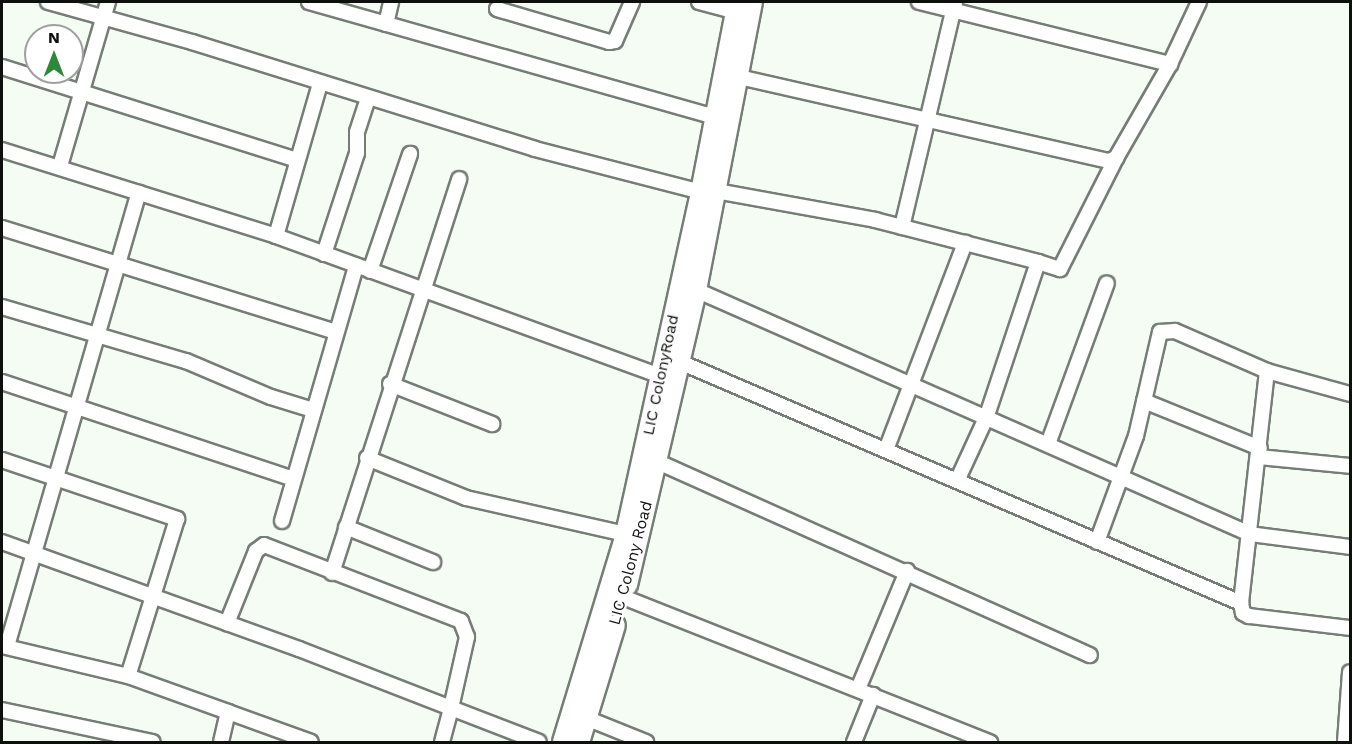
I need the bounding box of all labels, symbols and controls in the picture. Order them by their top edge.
north arrow [24,24,84,84]
text: N [48,28,60,47]
street label: LIC ColonyRoad [639,313,683,437]
street label: LIC Colony Road [605,499,657,627]

